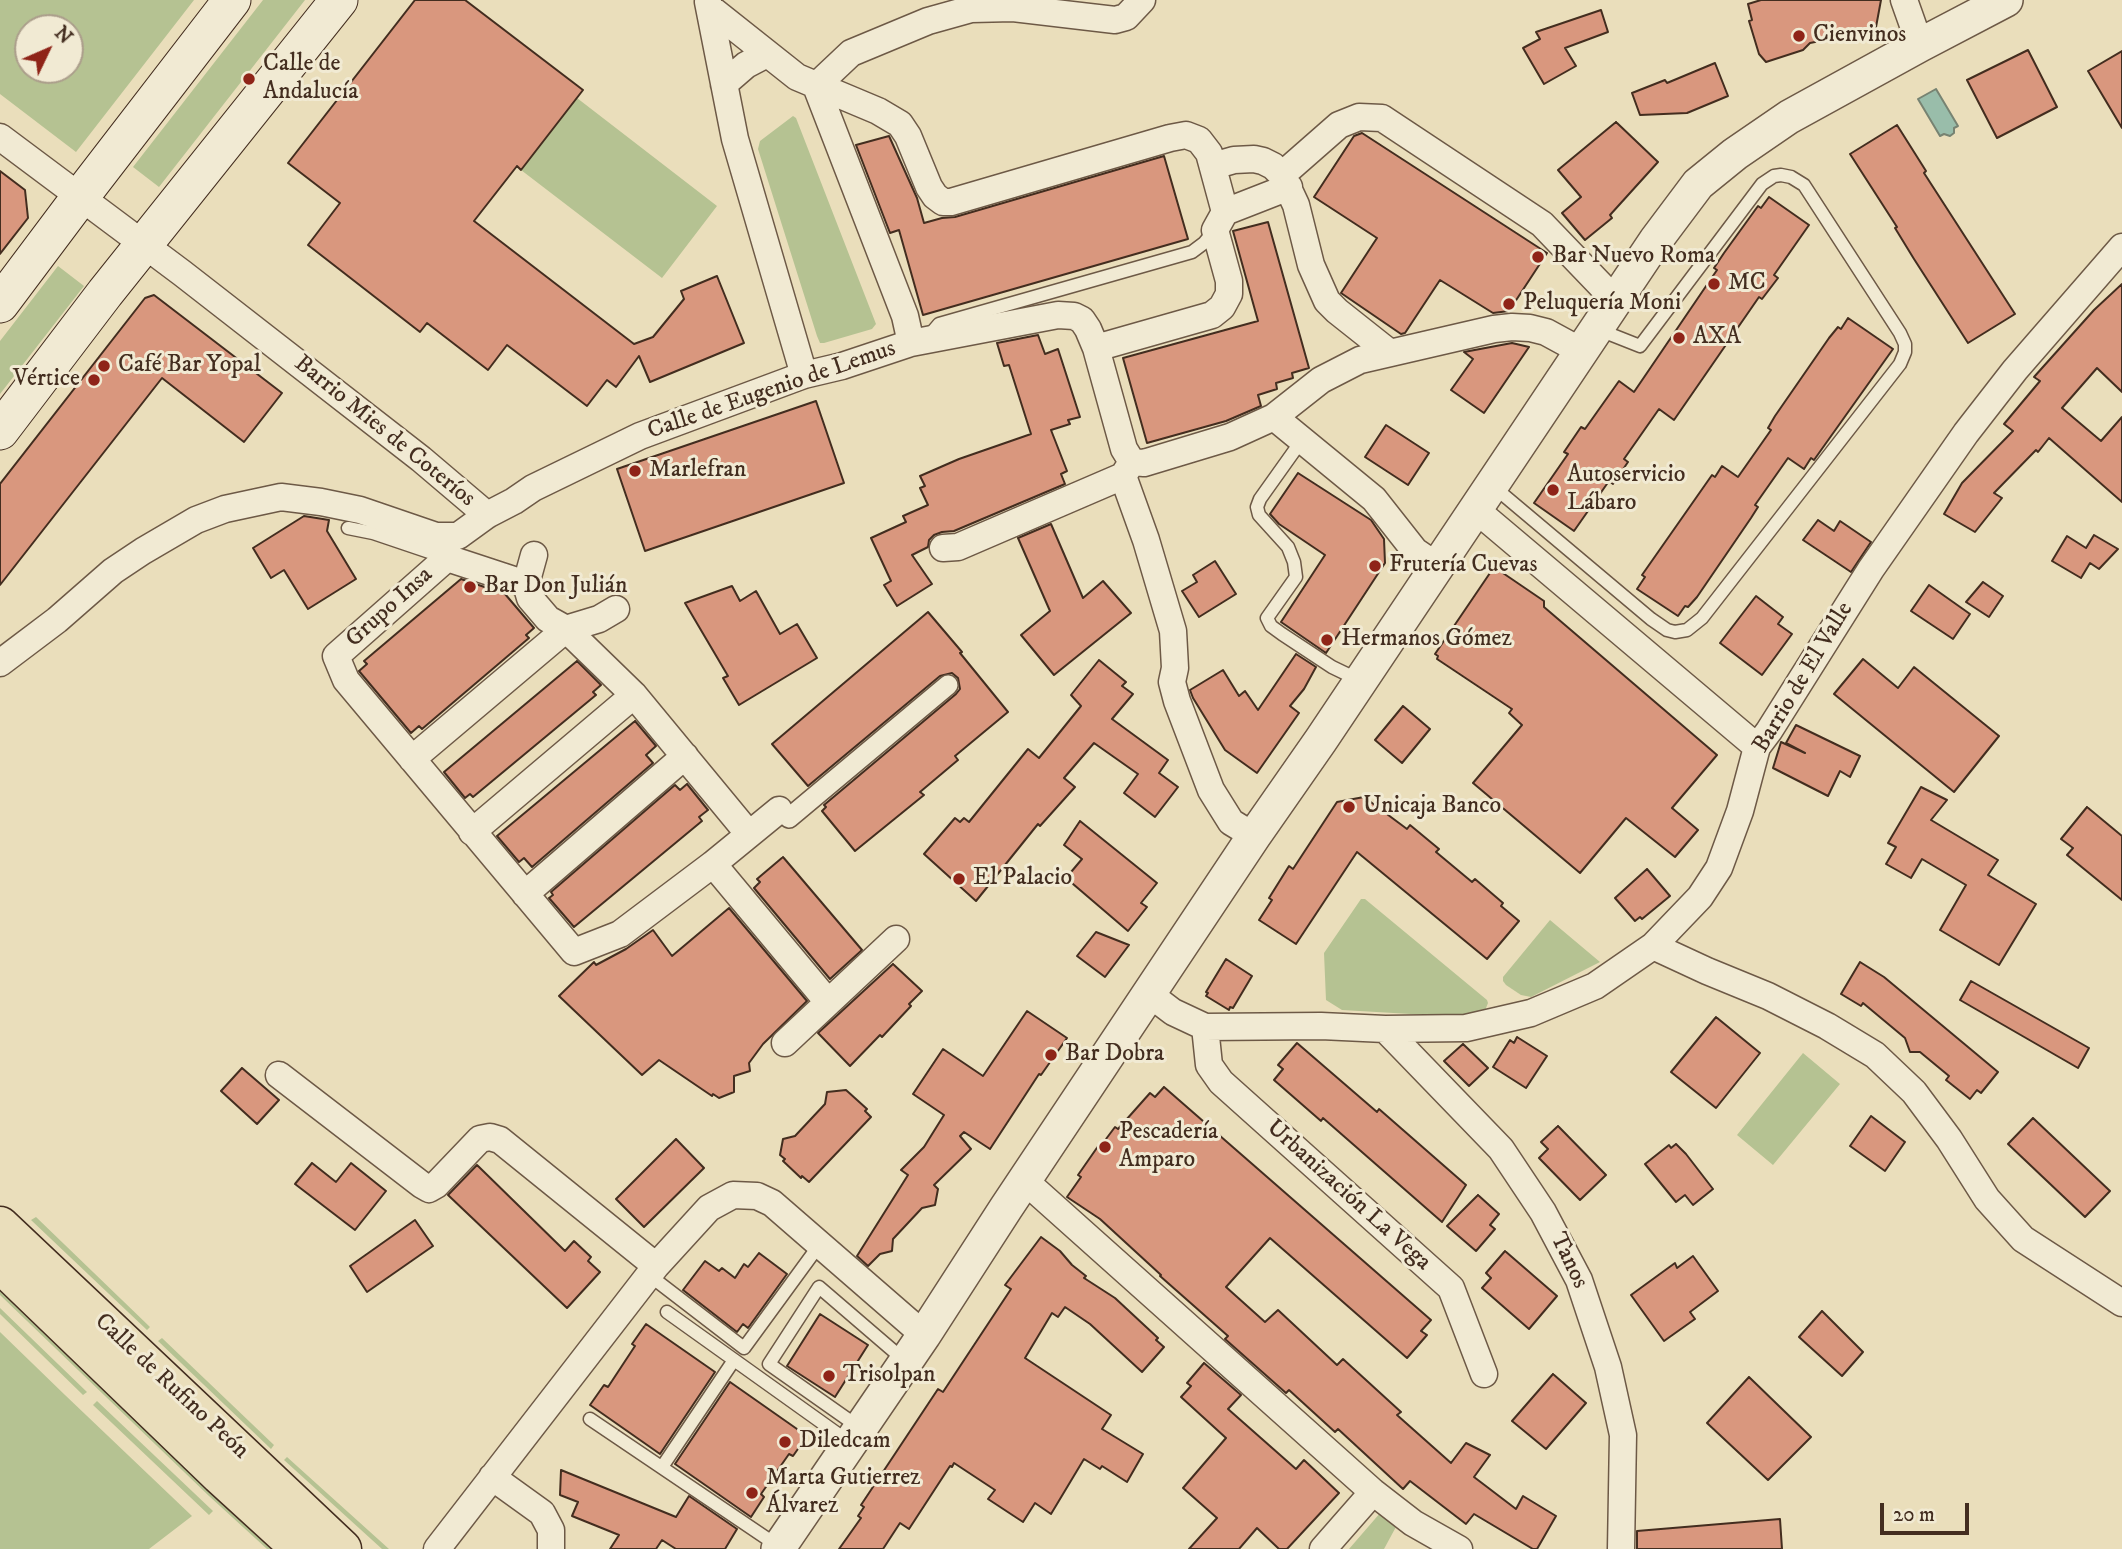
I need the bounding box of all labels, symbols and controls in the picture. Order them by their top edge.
north arrow [14,14,84,84]
text: N [49,22,77,49]
place label: Cienvinos [1813,22,1906,50]
marker: Cienvinos [1791,28,1807,44]
place label: Calle de Andalucía [263,51,358,107]
marker: Calle de Andalucía [241,71,257,87]
place label: Bar Nuevo Roma [1552,243,1715,271]
marker: Bar Nuevo Roma [1530,249,1546,265]
place label: MC [1728,270,1766,298]
marker: MC [1706,276,1722,292]
place label: Peluquería Moni [1523,290,1681,318]
marker: Peluquería Moni [1501,296,1517,312]
place label: AXA [1693,324,1741,352]
marker: AXA [1671,330,1687,346]
street label: Calle de Eugenio de Lemus [644,335,900,447]
street label: Barrio Mies de Coteríos [288,350,480,514]
place label: Café Bar Yopal [118,352,261,380]
marker: Café Bar Yopal [96,358,112,374]
place label: Vértice [13,366,80,394]
marker: Vértice [86,372,102,388]
place label: Marlefran [649,457,746,485]
place label: Autoservicio Lábaro [1567,462,1685,518]
marker: Marlefran [627,463,643,479]
marker: Autoservicio Lábaro [1545,482,1561,498]
place label: Frutería Cuevas [1389,552,1537,580]
marker: Frutería Cuevas [1367,558,1383,574]
street label: Grupo Insa [341,562,439,654]
place label: Bar Don Julián [484,573,628,601]
marker: Bar Don Julián [462,579,478,595]
street label: Barrio de El Valle [1748,597,1860,759]
place label: Hermanos Gómez [1341,626,1512,654]
marker: Hermanos Gómez [1319,632,1335,648]
place label: Unicaja Banco [1363,793,1501,821]
marker: Unicaja Banco [1341,799,1357,815]
place label: El Palacio [973,865,1072,893]
marker: El Palacio [951,871,967,887]
place label: Bar Dobra [1065,1041,1164,1069]
marker: Bar Dobra [1043,1047,1059,1063]
street label: Urbanización La Vega [1260,1114,1436,1278]
place label: Pescadería Amparo [1119,1119,1218,1175]
marker: Pescadería Amparo [1097,1139,1113,1155]
street label: Tanos [1542,1228,1594,1294]
street label: Calle de Rufino Peón [88,1308,254,1466]
place label: Trisolpan [843,1362,935,1390]
marker: Trisolpan [821,1368,837,1384]
place label: Diledcam [799,1428,891,1456]
marker: Diledcam [777,1434,793,1450]
place label: Marta Gutierrez Álvarez [766,1465,920,1521]
marker: Marta Gutierrez Álvarez [744,1485,760,1501]
scale bar [1884,1490,1973,1534]
text: 20 m [1893,1502,1935,1528]

